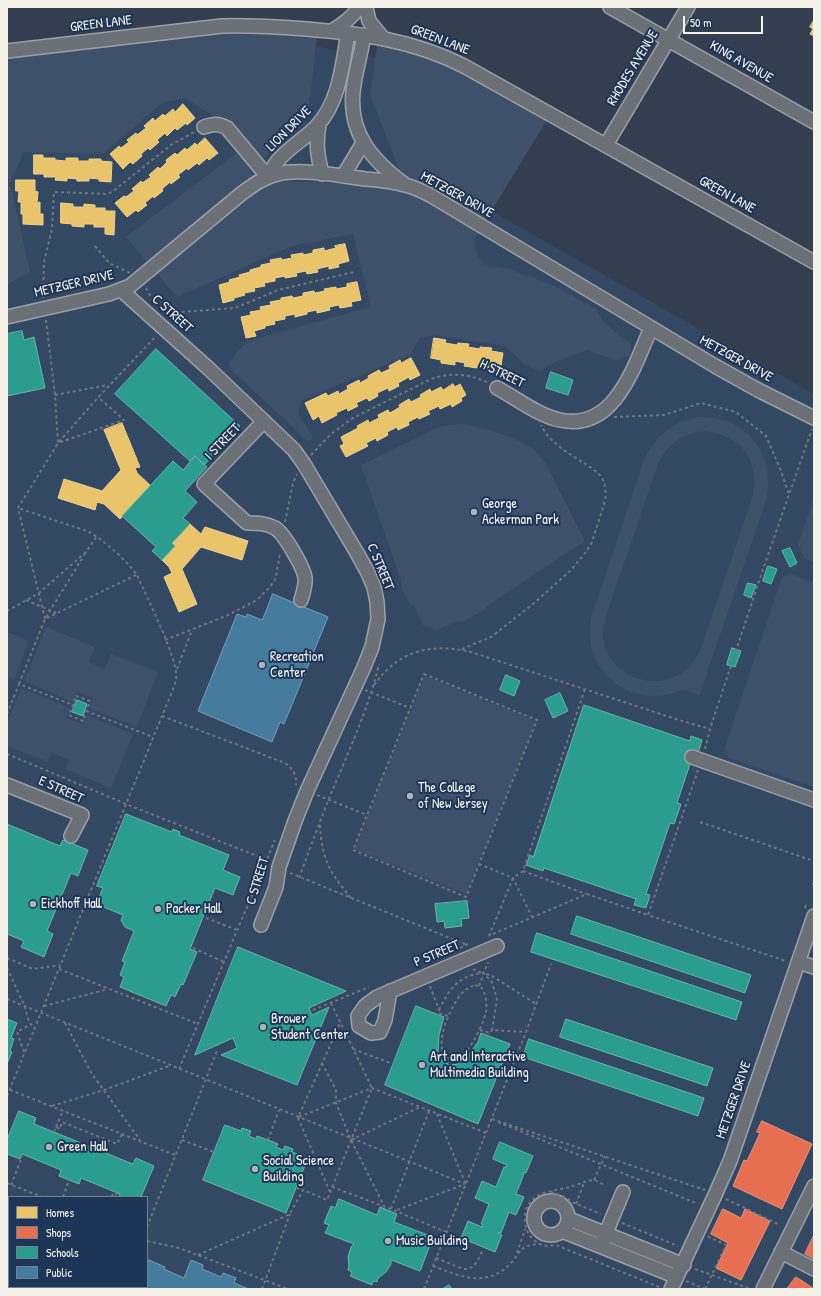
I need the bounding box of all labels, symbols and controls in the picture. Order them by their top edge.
scale bar [685,8,765,34]
street label: GREEN LANE [69,12,133,36]
text: 50 m [690,14,711,31]
street label: GREEN LANE [408,21,472,59]
street label: RHODES AVENUE [604,27,662,109]
street label: KING AVENUE [706,37,776,87]
street label: LION DRIVE [263,103,315,155]
street label: METZGER DRIVE [418,168,496,222]
street label: GREEN LANE [696,173,758,217]
street label: METZGER DRIVE [33,267,115,301]
street label: C STREET [148,291,196,337]
street label: METZGER DRIVE [697,332,775,386]
street label: H STREET [477,356,527,392]
street label: I STREET [201,420,245,464]
place label: George Ackerman Park [482,496,559,528]
marker: George Ackerman Park [469,507,479,517]
street label: C STREET [363,541,397,593]
place label: Recreation Center [270,649,324,682]
marker: Recreation Center [257,660,267,670]
street label: E STREET [36,773,86,807]
place label: The College of New Jersey [418,780,488,812]
marker: The College of New Jersey [405,791,415,801]
street label: C STREET [243,855,273,907]
place label: Eickhoff Hall [41,896,102,912]
marker: Eickhoff Hall [28,899,38,909]
place label: Packer Hall [166,901,222,917]
marker: Packer Hall [153,904,163,914]
street label: P STREET [412,937,462,971]
place label: Brower Student Center [271,1011,349,1044]
marker: Brower Student Center [258,1022,268,1032]
place label: Art and Interactive Multimedia Building [430,1049,529,1082]
street label: METZGER DRIVE [713,1059,755,1141]
marker: Art and Interactive Multimedia Building [417,1060,427,1070]
place label: Green Hall [57,1139,108,1155]
marker: Green Hall [44,1142,54,1152]
place label: Social Science Building [263,1153,334,1186]
marker: Social Science Building [250,1164,260,1174]
legend [8,1196,148,1288]
text: Homes [46,1204,74,1221]
text: Shops [46,1224,71,1241]
place label: Music Building [396,1233,468,1249]
marker: Music Building [383,1236,393,1246]
text: Schools [46,1244,79,1261]
text: Public [46,1264,72,1281]

